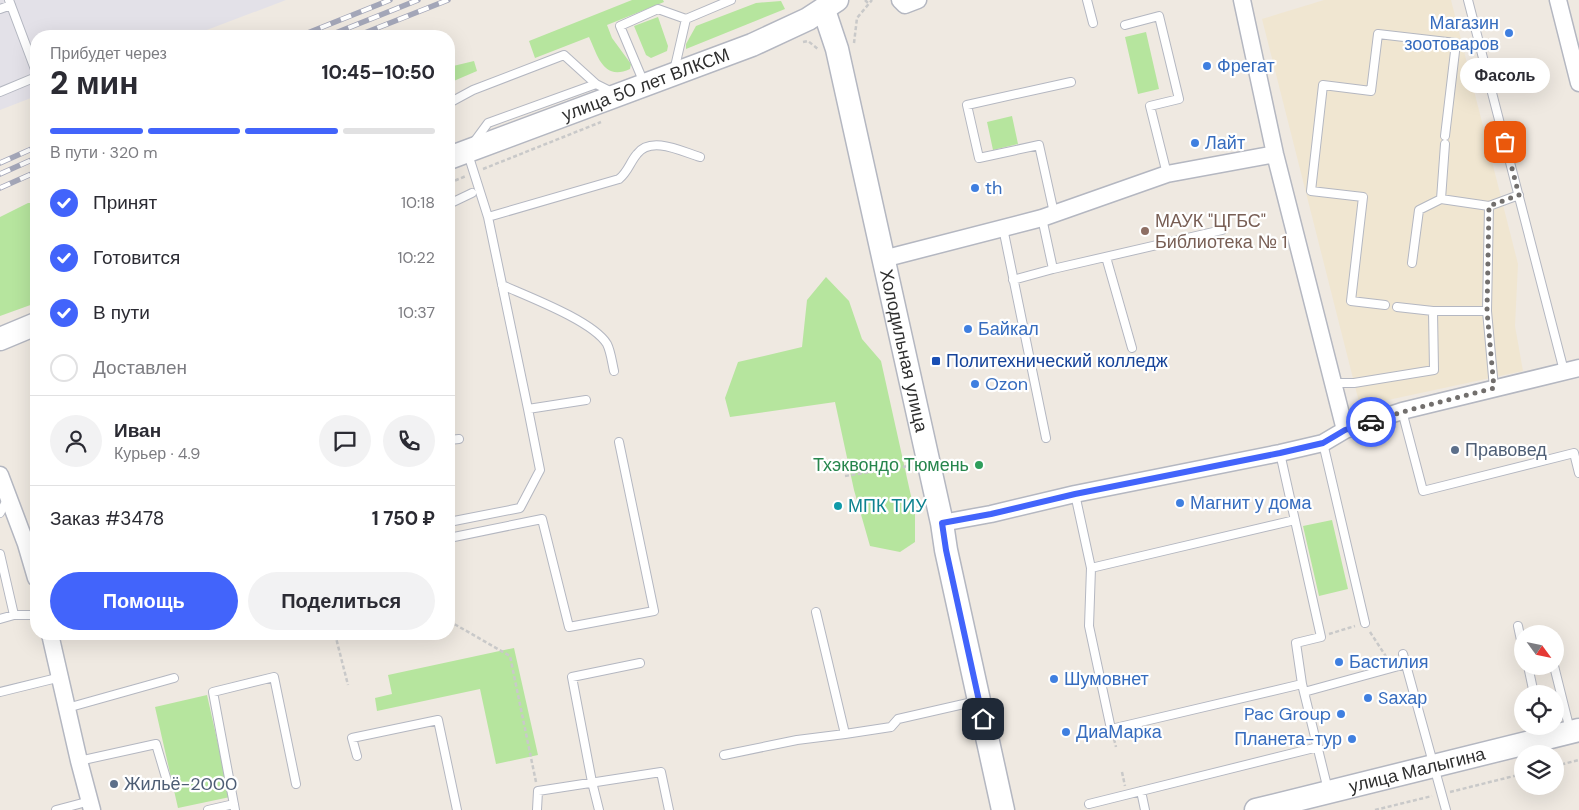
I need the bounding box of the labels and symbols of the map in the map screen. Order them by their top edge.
place label: Магазин зоотоваров [1404,11,1499,56]
marker: Магазин зоотоваров [1503,27,1515,39]
street label: улица 50 лет ВЛКСМ [559,42,733,127]
place label: Фрегат [1217,54,1275,78]
callout: Фасоль [1460,57,1550,92]
marker: Фрегат [1201,60,1213,72]
pin [1484,121,1526,163]
place label: Лайт [1205,131,1245,155]
marker: Лайт [1189,137,1201,149]
place label: th [985,176,1002,200]
marker: th [969,182,981,194]
place label: МАУК "ЦГБС" Библиотека № 1 [1155,209,1287,254]
marker: МАУК "ЦГБС" Библиотека № 1 [1139,225,1151,237]
street label: Холодильная улица [874,267,934,435]
place label: Байкал [978,317,1039,341]
marker: Байкал [962,323,974,335]
place label: Политехнический колледж [946,349,1168,373]
marker: Политехнический колледж [930,355,942,367]
place label: Ozon [985,372,1028,396]
marker: Ozon [969,378,981,390]
courier [1346,397,1396,447]
place label: Правовед [1465,438,1547,462]
marker: Правовед [1449,444,1461,456]
place label: Тхэквондо Тюмень [813,453,969,477]
marker: Тхэквондо Тюмень [973,459,985,471]
place label: Магнит у дома [1190,491,1312,515]
place label: МПК ТИУ [848,494,927,518]
marker: Магнит у дома [1174,497,1186,509]
marker: МПК ТИУ [832,500,844,512]
north arrow [1514,625,1564,675]
place label: Бастилия [1349,650,1428,674]
marker: Бастилия [1333,656,1345,668]
place label: Шумовнет [1064,667,1149,691]
marker: Шумовнет [1048,673,1060,685]
place label: Sахар [1378,686,1427,710]
marker: Sахар [1362,692,1374,704]
pin [962,698,1004,740]
place label: Pac Group [1244,702,1331,726]
marker: Pac Group [1335,708,1347,720]
place label: ДиаМарка [1076,720,1163,744]
marker: ДиаМарка [1060,726,1072,738]
place label: Планета-тур [1234,727,1342,751]
marker: Планета-тур [1346,733,1358,745]
street label: улица Малыгина [1346,741,1489,799]
place label: Жильё-2000 [124,772,237,796]
marker: Жильё-2000 [108,778,120,790]

